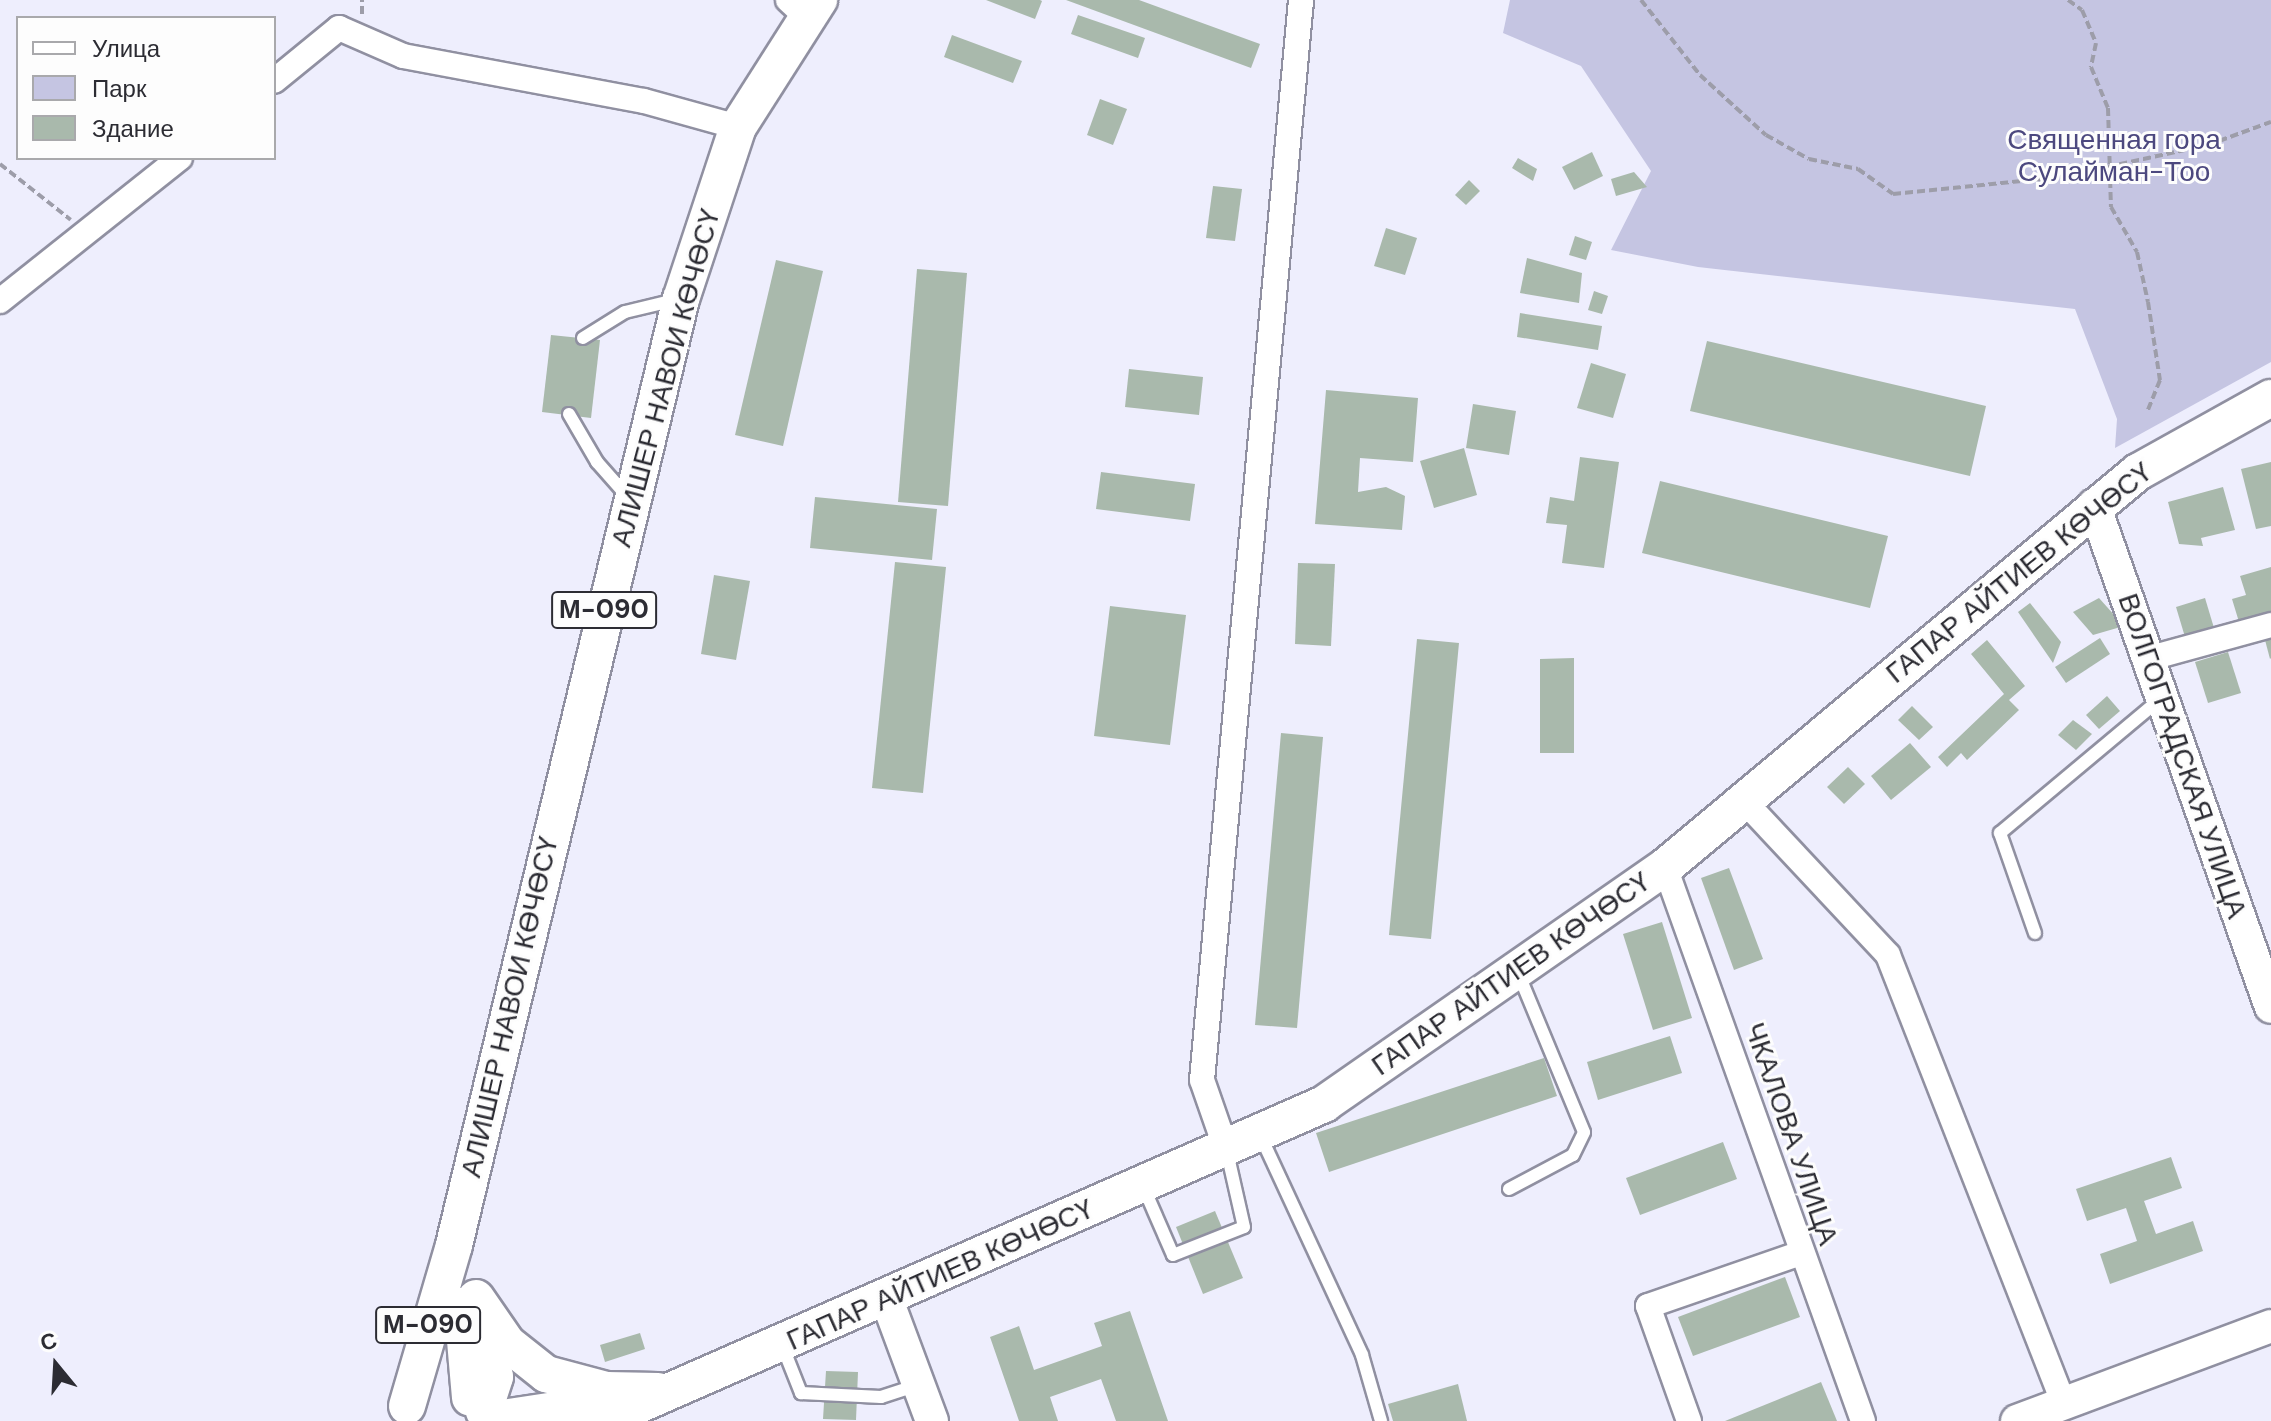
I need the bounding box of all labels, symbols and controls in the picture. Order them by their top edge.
legend [16,16,276,160]
text: Улица [92,33,160,64]
text: Парк [92,73,146,104]
text: Здание [92,113,174,144]
park label: Священная гора Сулайман-Тоо [2007,123,2221,189]
street label: АЛИШЕР НАВОИ КӨЧӨСҮ [605,205,727,551]
street label: ГАПАР АЙТИЕВ КӨЧӨСҮ [1880,456,2158,690]
road number: М-090 [550,588,658,632]
street label: ВОЛГОГРАДСКАЯ УЛИЦА [2111,589,2253,923]
street label: АЛИШЕР НАВОИ КӨЧӨСҮ [454,833,566,1181]
street label: ГАПАР АЙТИЕВ КӨЧӨСҮ [1365,865,1657,1083]
street label: ЧКАЛОВА УЛИЦА [1737,1018,1845,1250]
street label: ГАПАР АЙТИЕВ КӨЧӨСҮ [782,1192,1098,1358]
road number: М-090 [374,1303,482,1347]
north arrow [16,1325,96,1405]
text: С [36,1325,60,1358]

